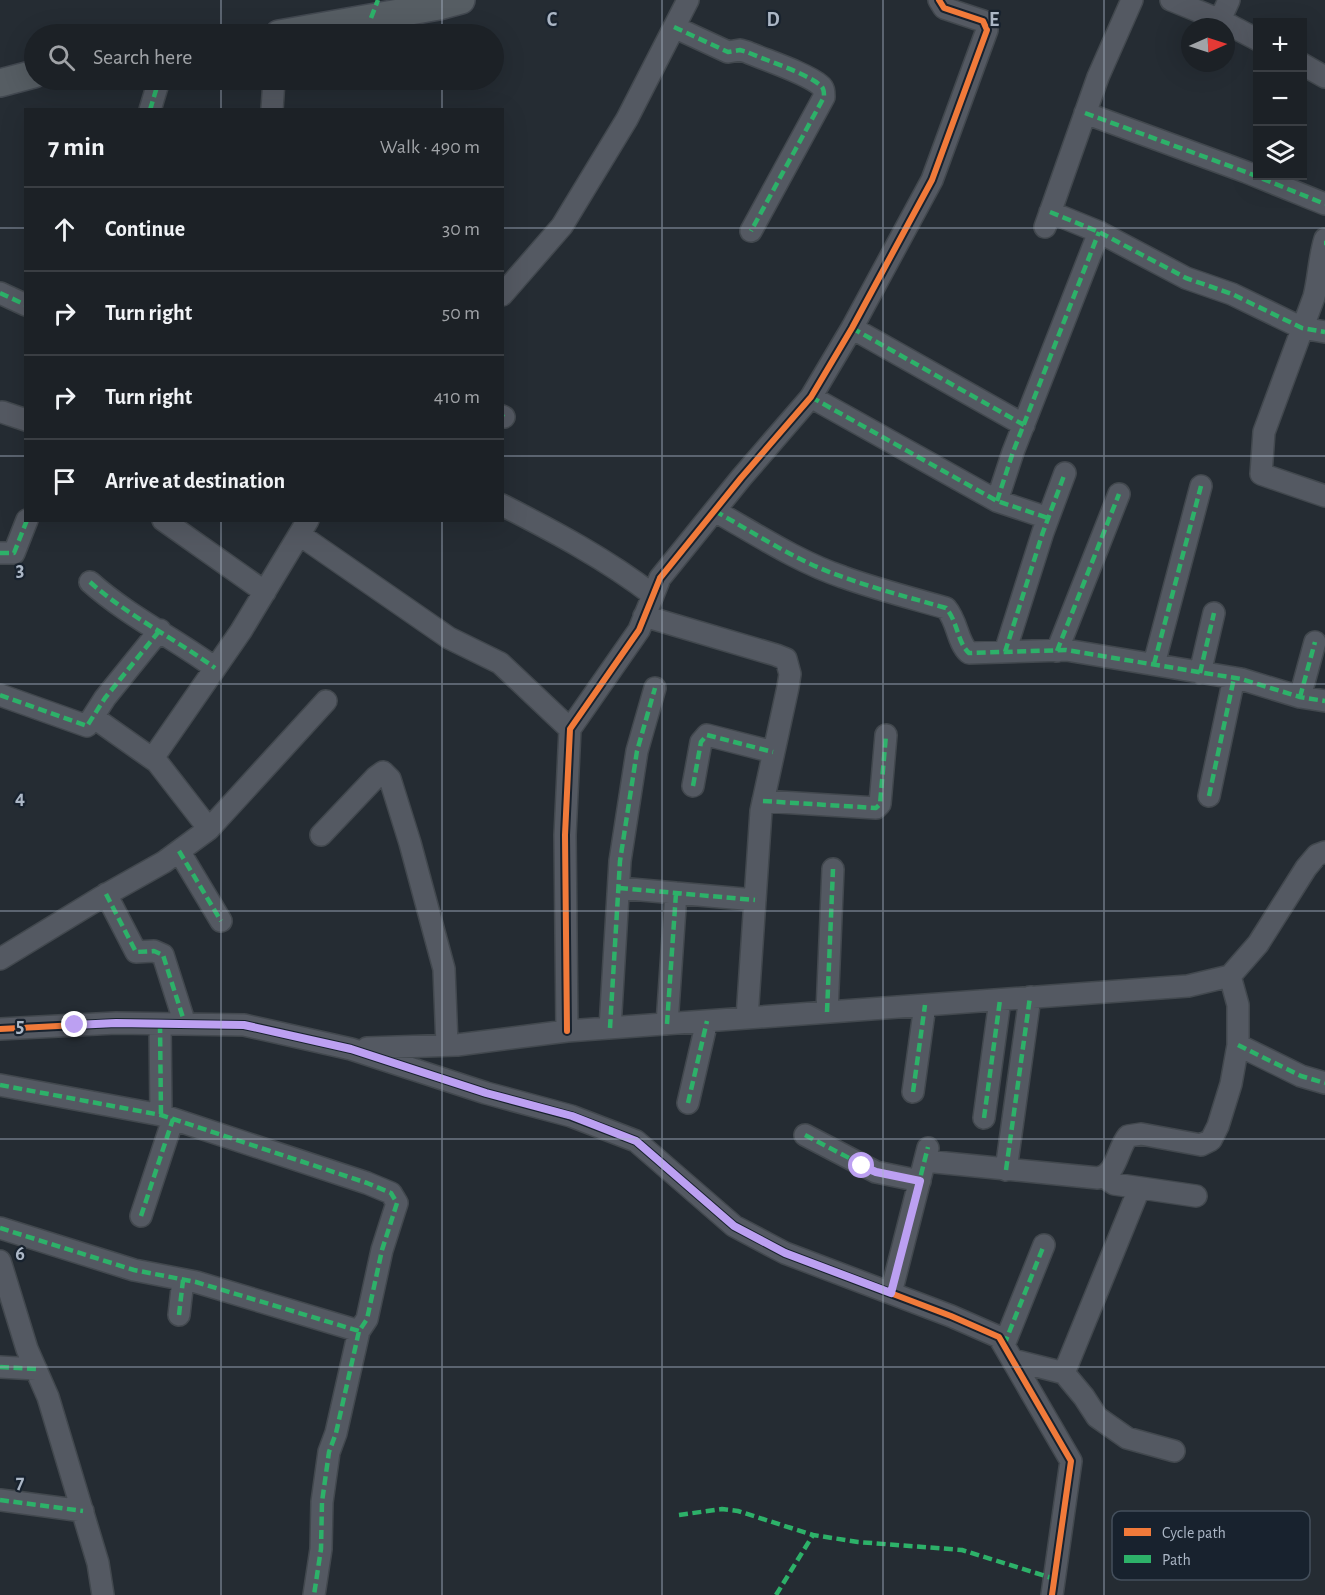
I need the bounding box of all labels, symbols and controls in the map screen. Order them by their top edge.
text: C [547,10,558,30]
text: D [766,10,780,30]
text: E [989,10,999,30]
north arrow [1181,18,1235,72]
map controls [1253,18,1307,180]
button: + [1253,18,1307,72]
search box [24,24,504,90]
icon: search [45,41,78,74]
text: Search here [93,46,192,68]
button: − [1253,72,1307,126]
button: layers [1253,126,1307,180]
text: 7 min [48,134,105,160]
text: Walk · 490 m [380,137,480,157]
icon: ahead [48,213,81,246]
text: Continue [105,218,185,240]
text: 30 m [442,219,480,239]
icon: right [48,297,81,330]
text: Turn right [105,302,192,324]
text: 50 m [442,303,480,323]
icon: right [48,381,81,414]
text: Turn right [105,386,192,408]
text: 410 m [434,387,480,407]
icon: arrive [48,465,81,498]
text: Arrive at destination [105,470,285,492]
text: 3 [16,560,24,580]
text: 4 [15,788,25,808]
route end [61,1011,87,1037]
text: 5 [16,1016,24,1036]
route start [848,1152,874,1178]
text: 6 [15,1244,25,1264]
text: 7 [16,1472,25,1492]
legend [1112,1511,1310,1580]
text: Cycle path [1162,1525,1226,1542]
text: Path [1162,1552,1191,1568]

